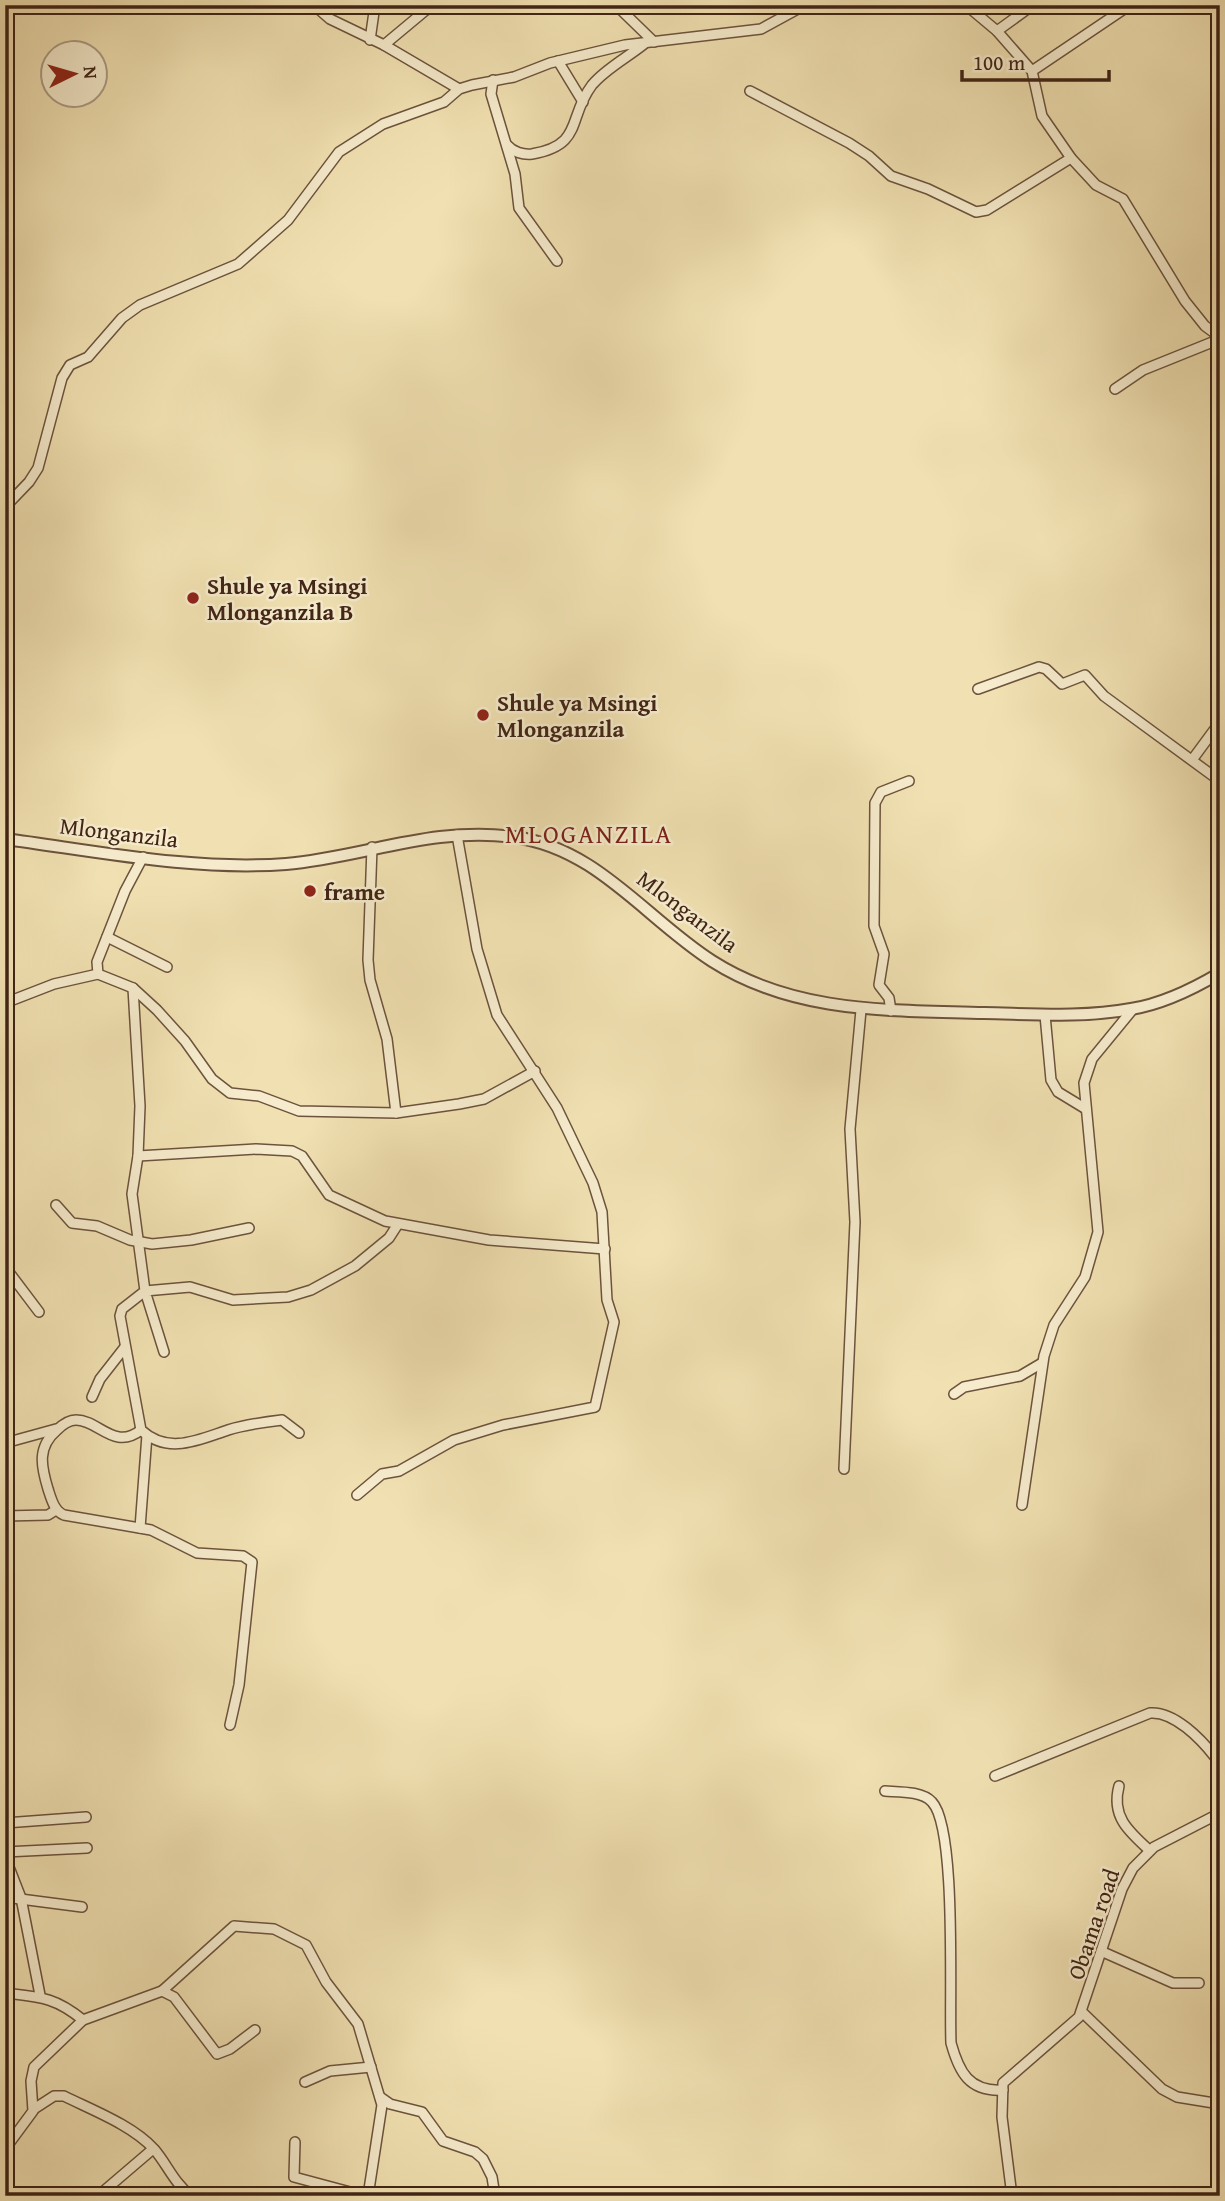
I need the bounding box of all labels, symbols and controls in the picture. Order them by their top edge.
north arrow [38,38,108,108]
scale bar [962,38,1110,82]
text: 100 m [973,47,1025,78]
text: N [76,65,105,80]
place label: Shule ya Msingi Mlonganzila B [207,569,367,628]
marker: Shule ya Msingi Mlonganzila B [185,590,201,606]
place label: Shule ya Msingi Mlonganzila [497,686,657,745]
marker: Shule ya Msingi Mlonganzila [475,707,491,723]
street label: Mlonganzila [58,808,180,856]
district label: MLOGANZILA [505,814,673,853]
street label: Mlonganzila [631,862,746,960]
place label: frame [324,875,385,908]
marker: frame [302,883,318,899]
street label: Obama road [1059,1863,1128,1984]

